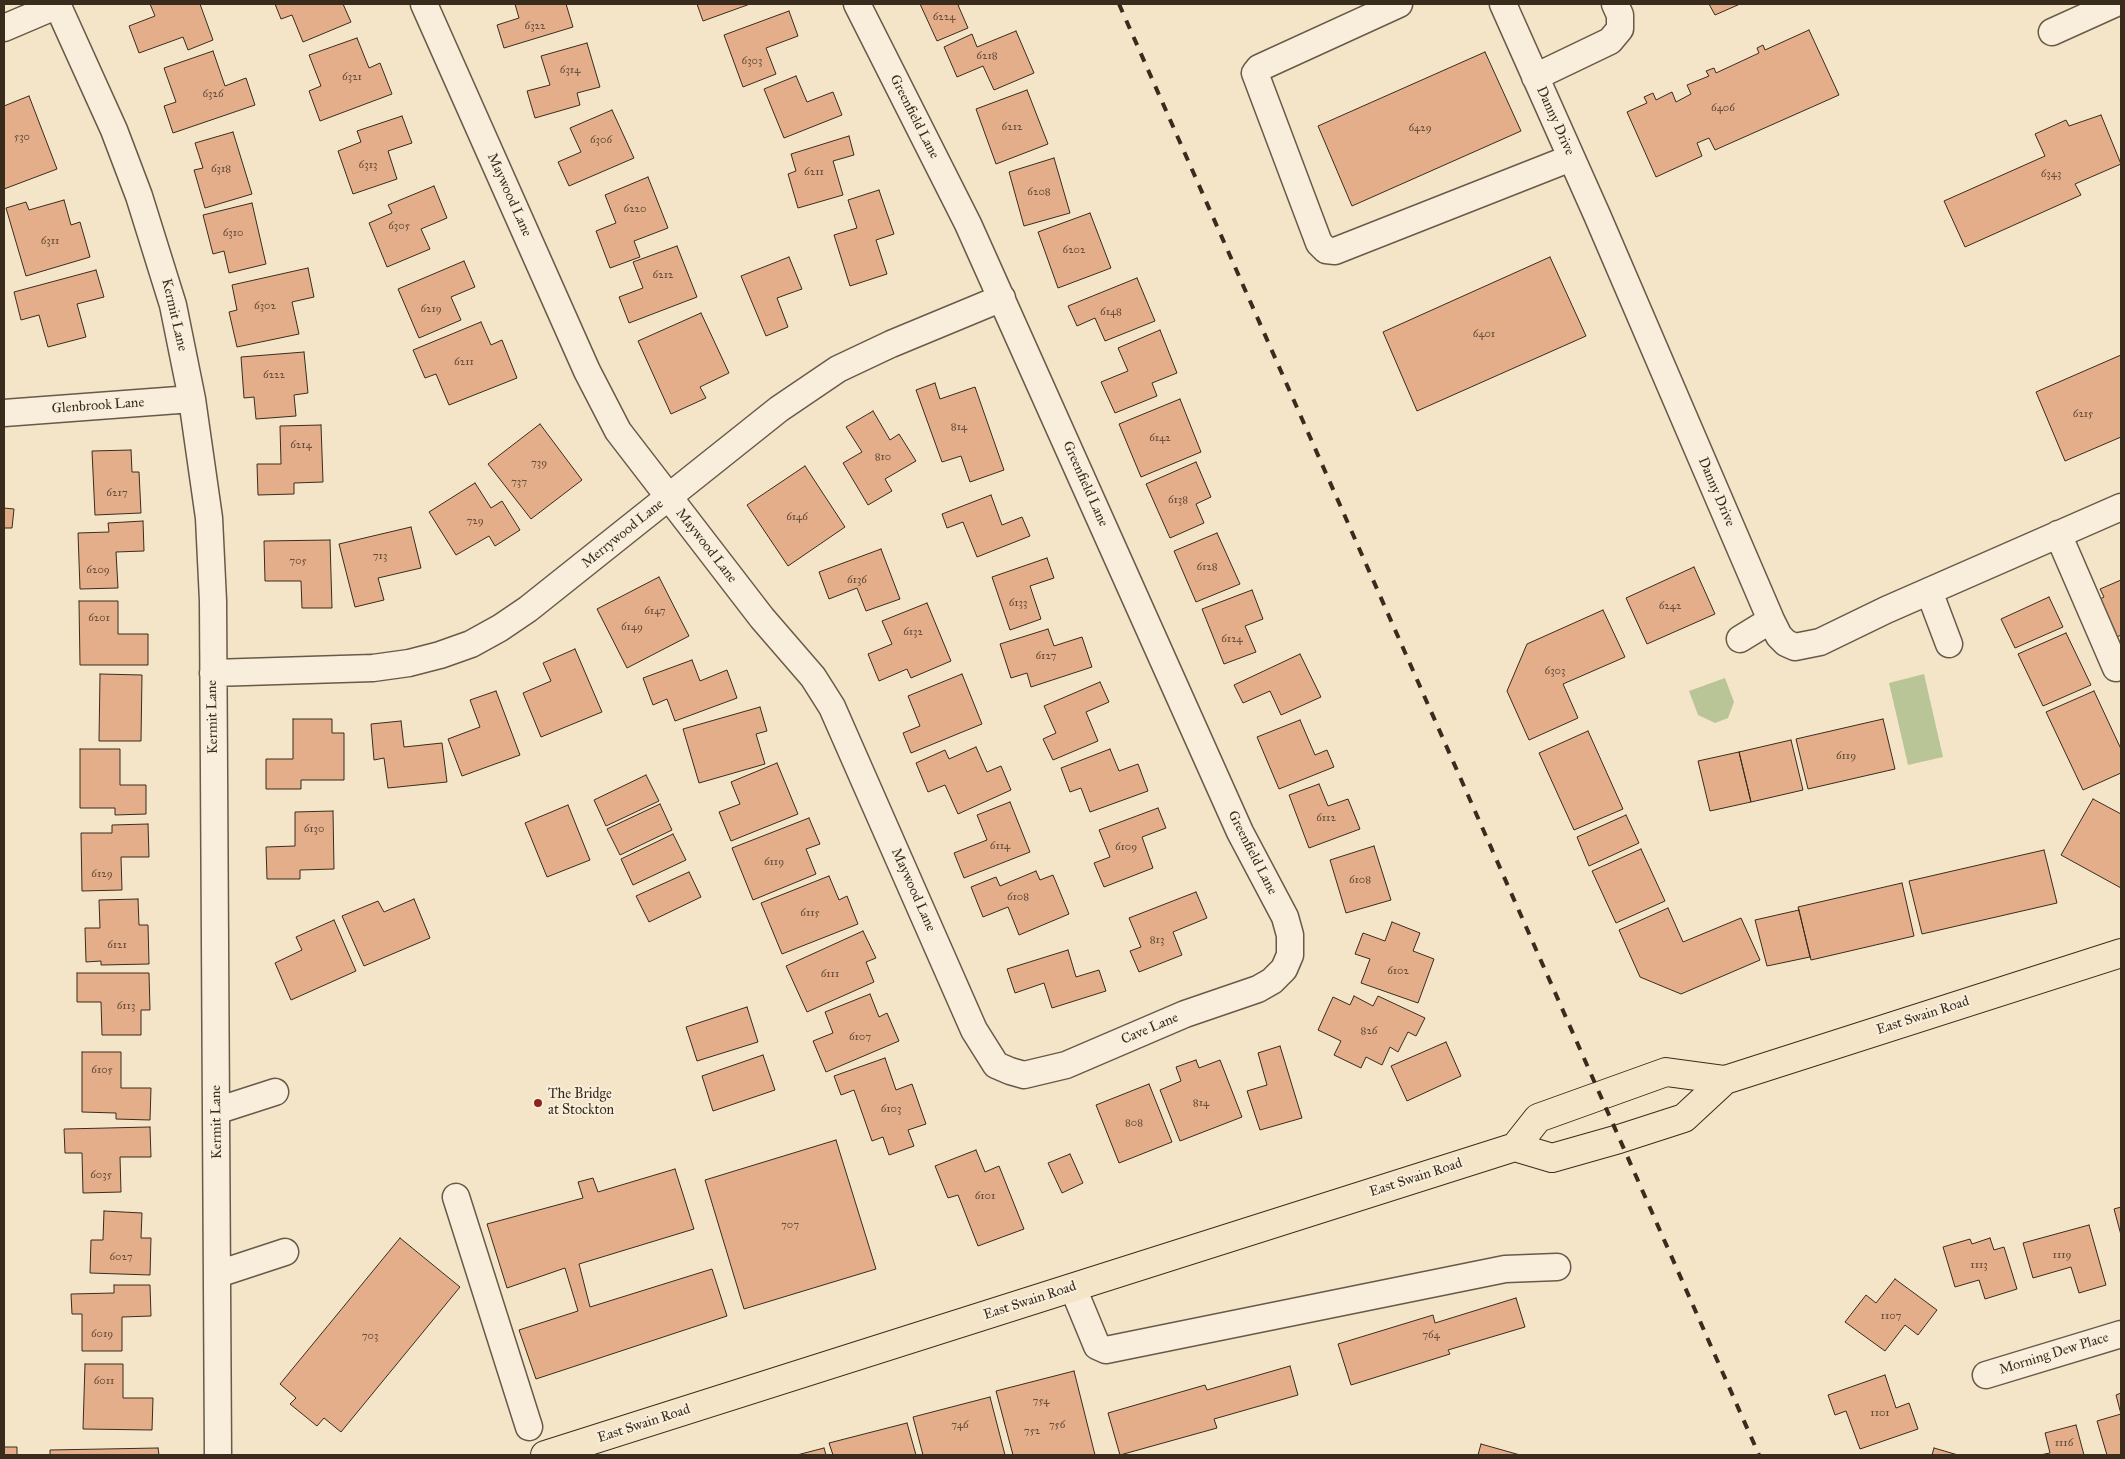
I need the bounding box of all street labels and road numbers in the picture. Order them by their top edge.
street label: Greenfield Lane [886,72,942,162]
street label: Danny Drive [1532,84,1578,158]
street label: Maywood Lane [483,151,535,239]
street label: Kermit Lane [157,277,191,353]
street label: Glenbrook Lane [51,394,145,418]
street label: Greenfield Lane [1059,439,1111,529]
street label: Danny Drive [1694,455,1738,529]
street label: Merrywood Lane [579,496,667,572]
street label: Maywood Lane [672,505,740,587]
street label: Kermit Lane [204,680,222,754]
street label: Greenfield Lane [1224,808,1280,898]
street label: Maywood Lane [887,846,939,934]
street label: East Swain Road [1875,993,1971,1039]
street label: Cave Lane [1119,1009,1181,1049]
street label: Kermit Lane [208,1085,226,1159]
street label: East Swain Road [1368,1155,1464,1201]
street label: East Swain Road [982,1278,1078,1324]
street label: Morning Dew Place [1997,1329,2111,1379]
street label: East Swain Road [596,1401,692,1447]

